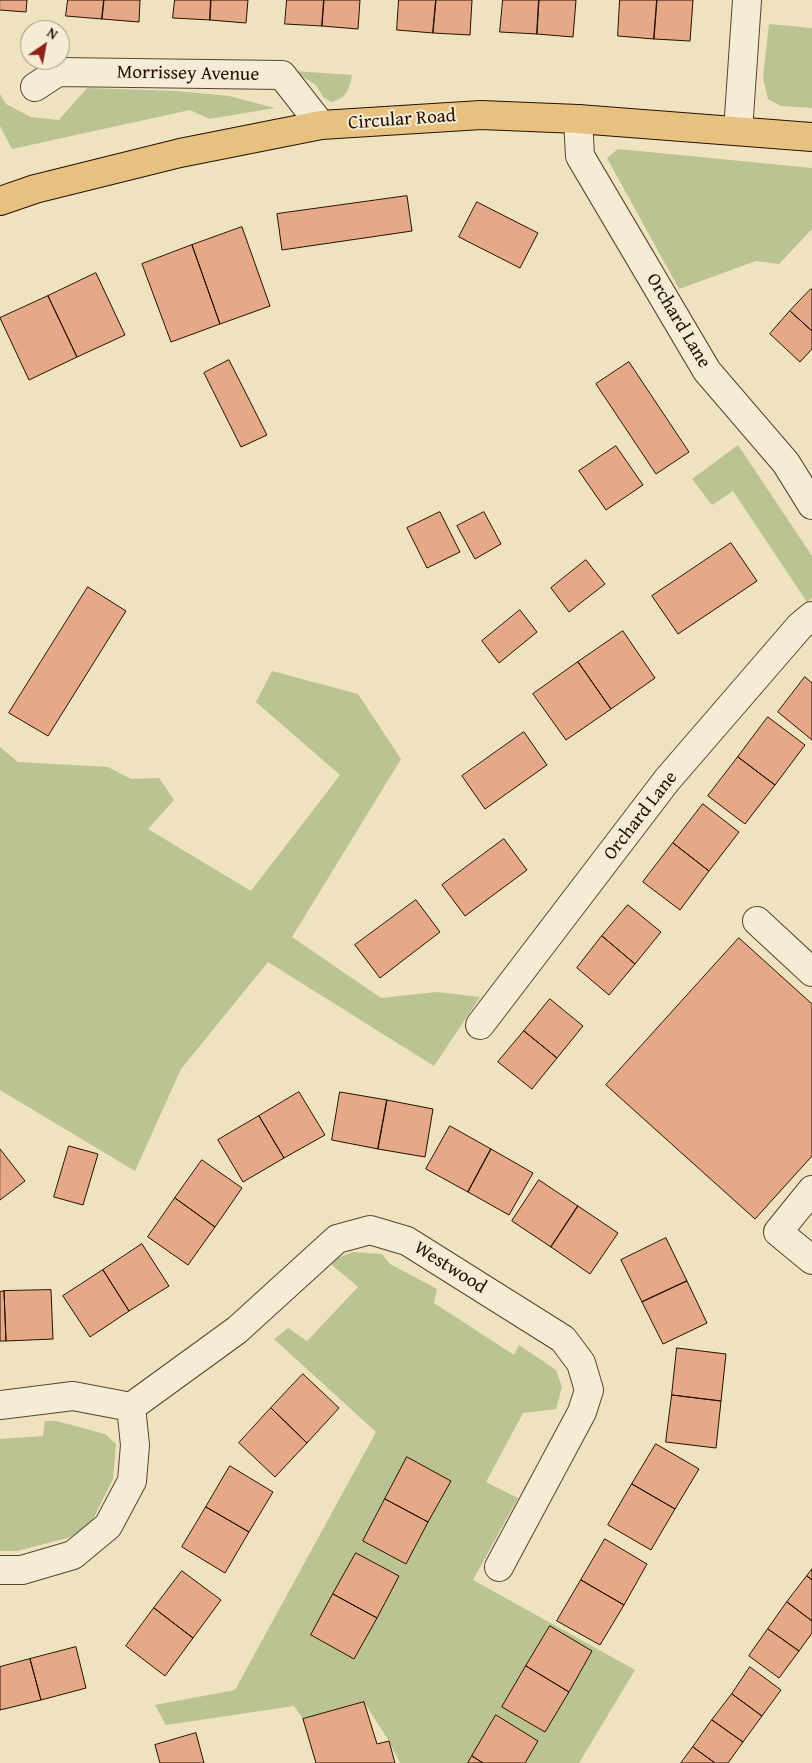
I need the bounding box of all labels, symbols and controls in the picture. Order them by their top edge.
north arrow [20,20,70,70]
text: N [43,22,62,44]
street label: Morrissey Avenue [117,61,259,87]
street label: Circular Road [347,105,457,135]
street label: Orchard Lane [641,269,715,373]
street label: Orchard Lane [599,767,683,865]
street label: Westwood [409,1237,491,1299]

